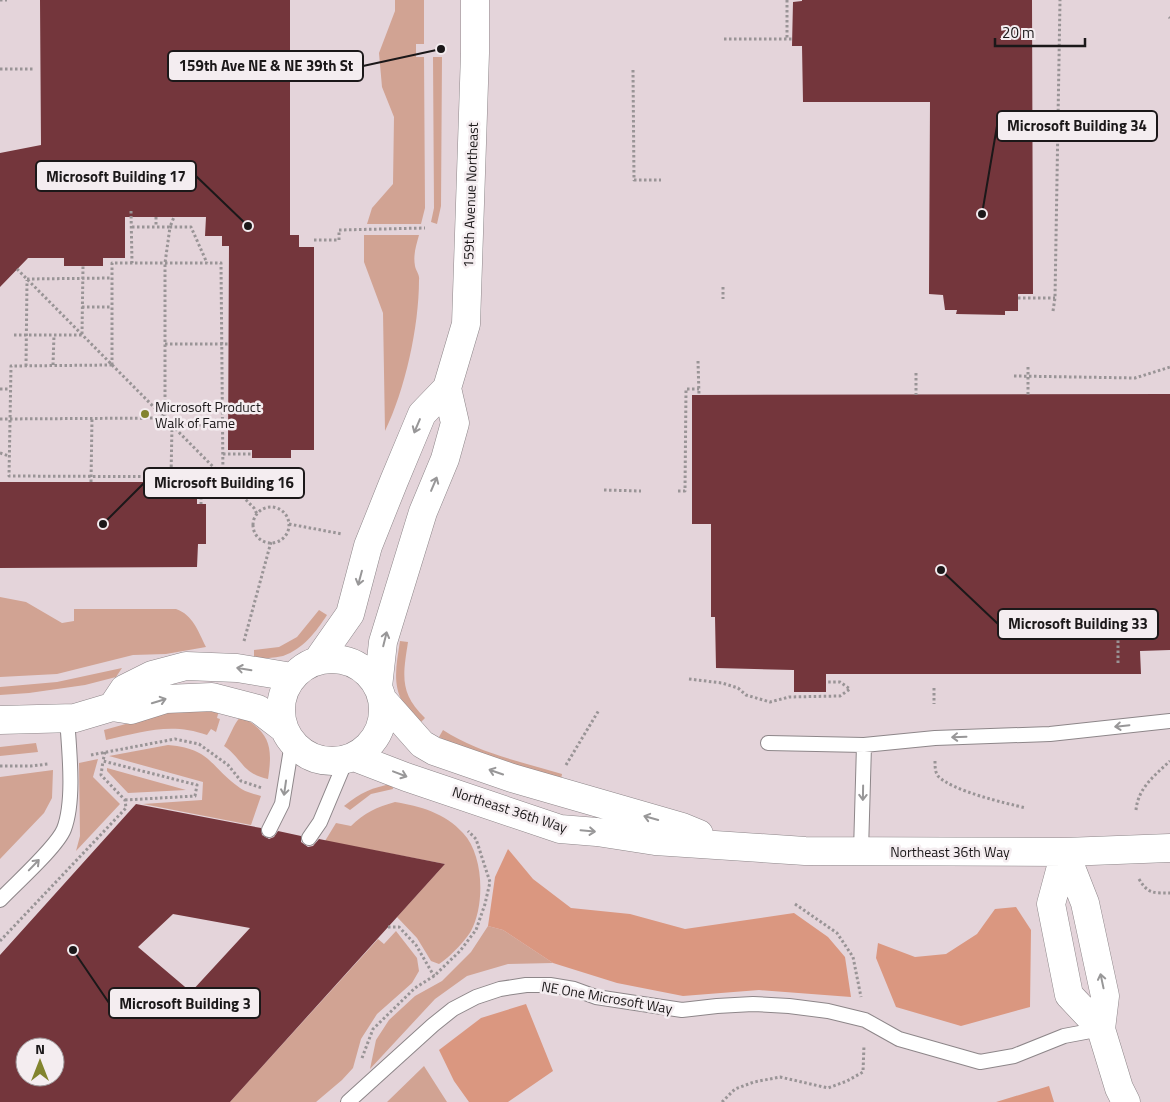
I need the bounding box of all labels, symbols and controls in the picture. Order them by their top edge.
scale bar [995,15,1085,47]
text: 20 m [1002,21,1035,44]
callout: 159th Ave NE & NE 39th St [168,51,363,81]
text: 159th Ave NE & NE 39th St [179,54,354,77]
callout: Microsoft Building 34 [997,111,1157,141]
text: Microsoft Building 34 [1007,114,1147,137]
street label: 159th Avenue Northeast [457,122,483,268]
callout: Microsoft Building 17 [36,161,196,191]
text: Microsoft Building 17 [46,165,186,188]
place label: Microsoft Product Walk of Fame [155,396,261,433]
marker: Microsoft Product Walk of Fame [139,408,151,420]
one-way arrow [411,418,420,433]
callout: Microsoft Building 16 [144,468,304,498]
text: Microsoft Building 16 [154,471,294,494]
one-way arrow [430,477,440,492]
one-way arrow [355,569,364,585]
callout: Microsoft Building 33 [998,609,1158,639]
text: Microsoft Building 33 [1008,612,1148,635]
one-way arrow [381,631,390,647]
one-way arrow [236,664,252,674]
one-way arrow [151,696,167,706]
one-way arrow [1114,721,1130,731]
one-way arrow [952,732,968,742]
one-way arrow [488,767,504,776]
one-way arrow [392,770,407,779]
one-way arrow [280,779,290,795]
street label: Northeast 36th Way [450,781,570,838]
one-way arrow [859,785,868,801]
one-way arrow [644,813,660,823]
one-way arrow [580,826,596,836]
street label: Northeast 36th Way [890,841,1010,862]
one-way arrow [28,858,40,871]
one-way arrow [1097,974,1106,990]
street label: NE One Microsoft Way [540,975,674,1019]
callout: Microsoft Building 3 [109,988,260,1018]
text: Microsoft Building 3 [119,992,251,1015]
north arrow [15,1037,65,1087]
text: N [35,1038,45,1059]

